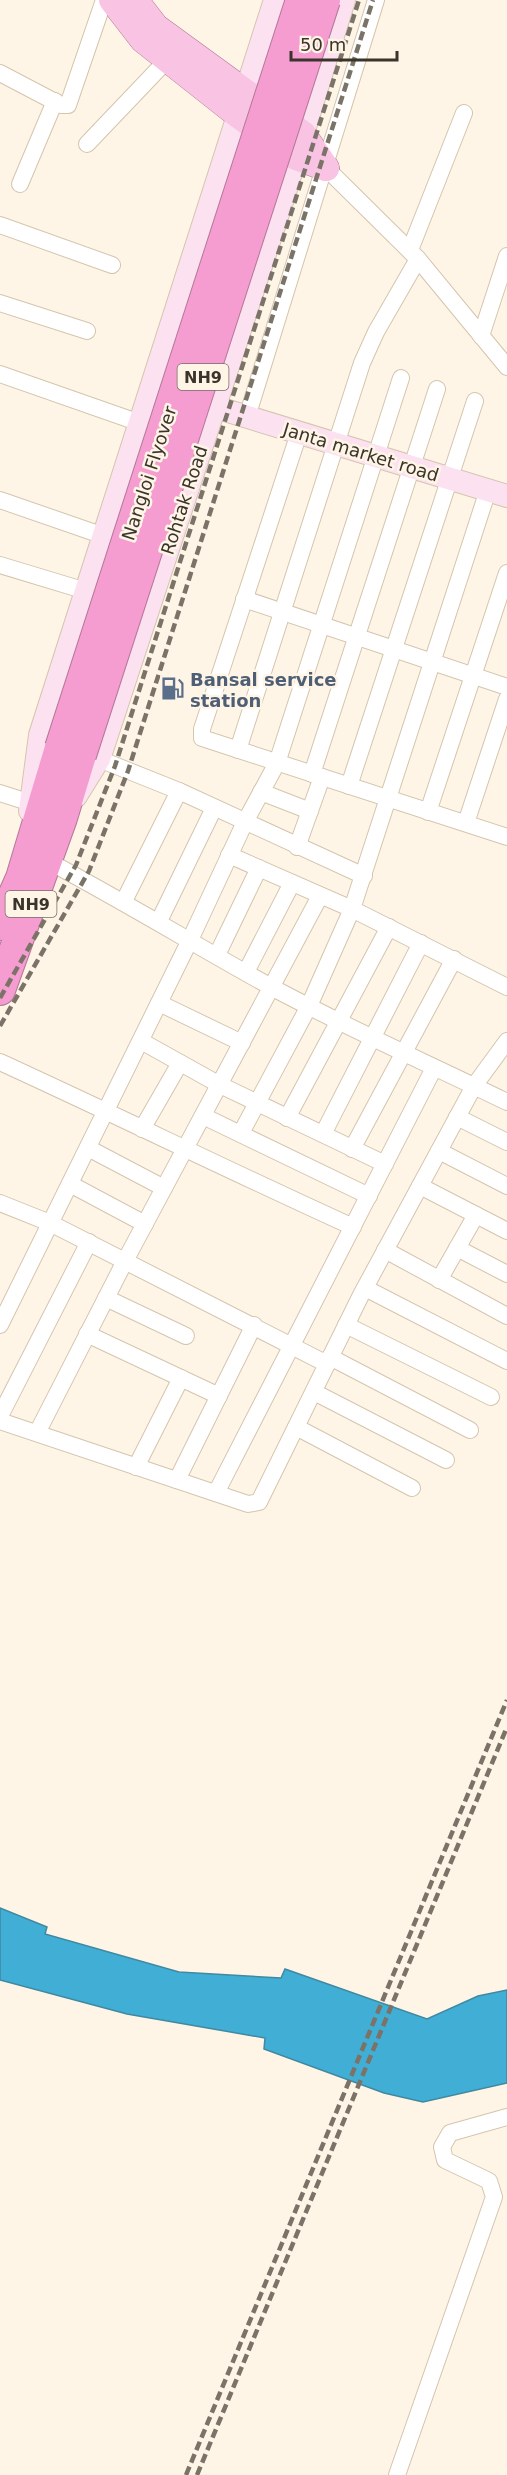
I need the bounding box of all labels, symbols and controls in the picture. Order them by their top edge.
scale bar [291,24,398,62]
text: 50 m [300,34,346,55]
road number: NH9 [178,364,228,390]
street label: Nangloi Flyover [117,403,181,543]
street label: Janta market road [280,418,441,486]
street label: Rohtak Road [156,443,212,557]
place label: Bansal service station [190,669,337,711]
fuel station icon: Bansal service station [159,676,185,702]
road number: NH9 [6,891,57,917]

